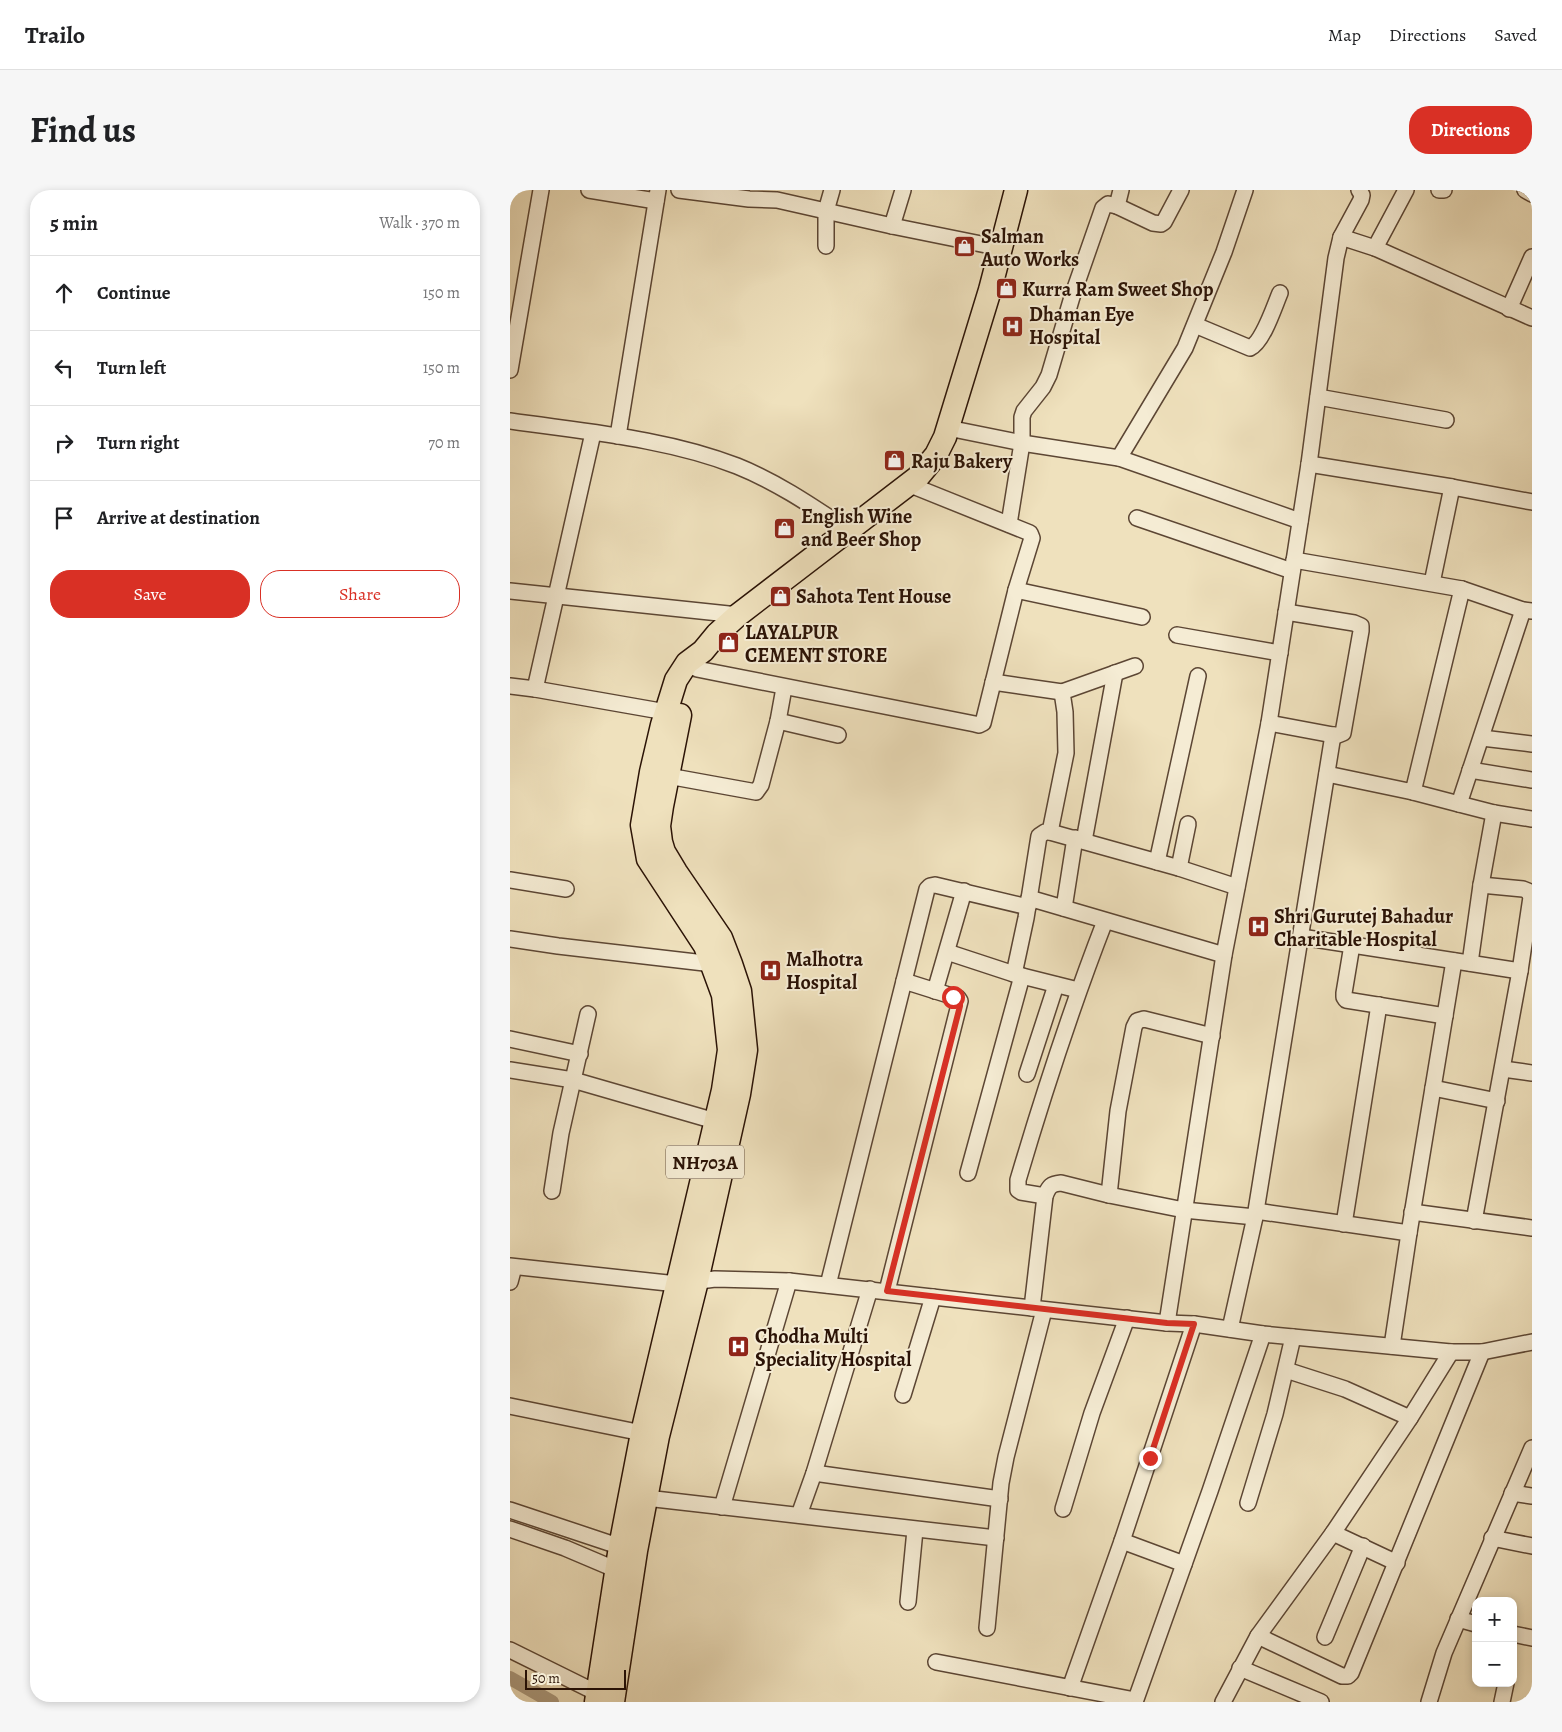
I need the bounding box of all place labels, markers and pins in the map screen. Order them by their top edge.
place label: Salman Auto Works [980,223,1079,273]
shop icon: Salman Auto Works [953,235,977,259]
place label: Kurra Ram Sweet Shop [1022,276,1214,303]
shop icon: Kurra Ram Sweet Shop [994,277,1018,301]
place label: Dhaman Eye Hospital [1029,301,1134,351]
hospital icon: Dhaman Eye Hospital [1001,314,1025,338]
place label: Raju Bakery [911,448,1013,475]
shop icon: Raju Bakery [883,449,907,473]
place label: English Wine and Beer Shop [801,503,922,553]
shop icon: English Wine and Beer Shop [773,516,797,540]
place label: Sahota Tent House [796,583,951,610]
shop icon: Sahota Tent House [768,584,792,608]
place label: LAYALPUR CEMENT STORE [745,619,887,669]
shop icon: LAYALPUR CEMENT STORE [717,631,741,655]
place label: Shri Gurutej Bahadur Charitable Hospital [1274,903,1453,953]
hospital icon: Shri Gurutej Bahadur Charitable Hospital [1246,915,1270,939]
place label: Malhotra Hospital [786,946,863,996]
hospital icon: Malhotra Hospital [758,959,782,983]
place label: Chodha Multi Speciality Hospital [755,1323,912,1373]
hospital icon: Chodha Multi Speciality Hospital [727,1335,751,1359]

